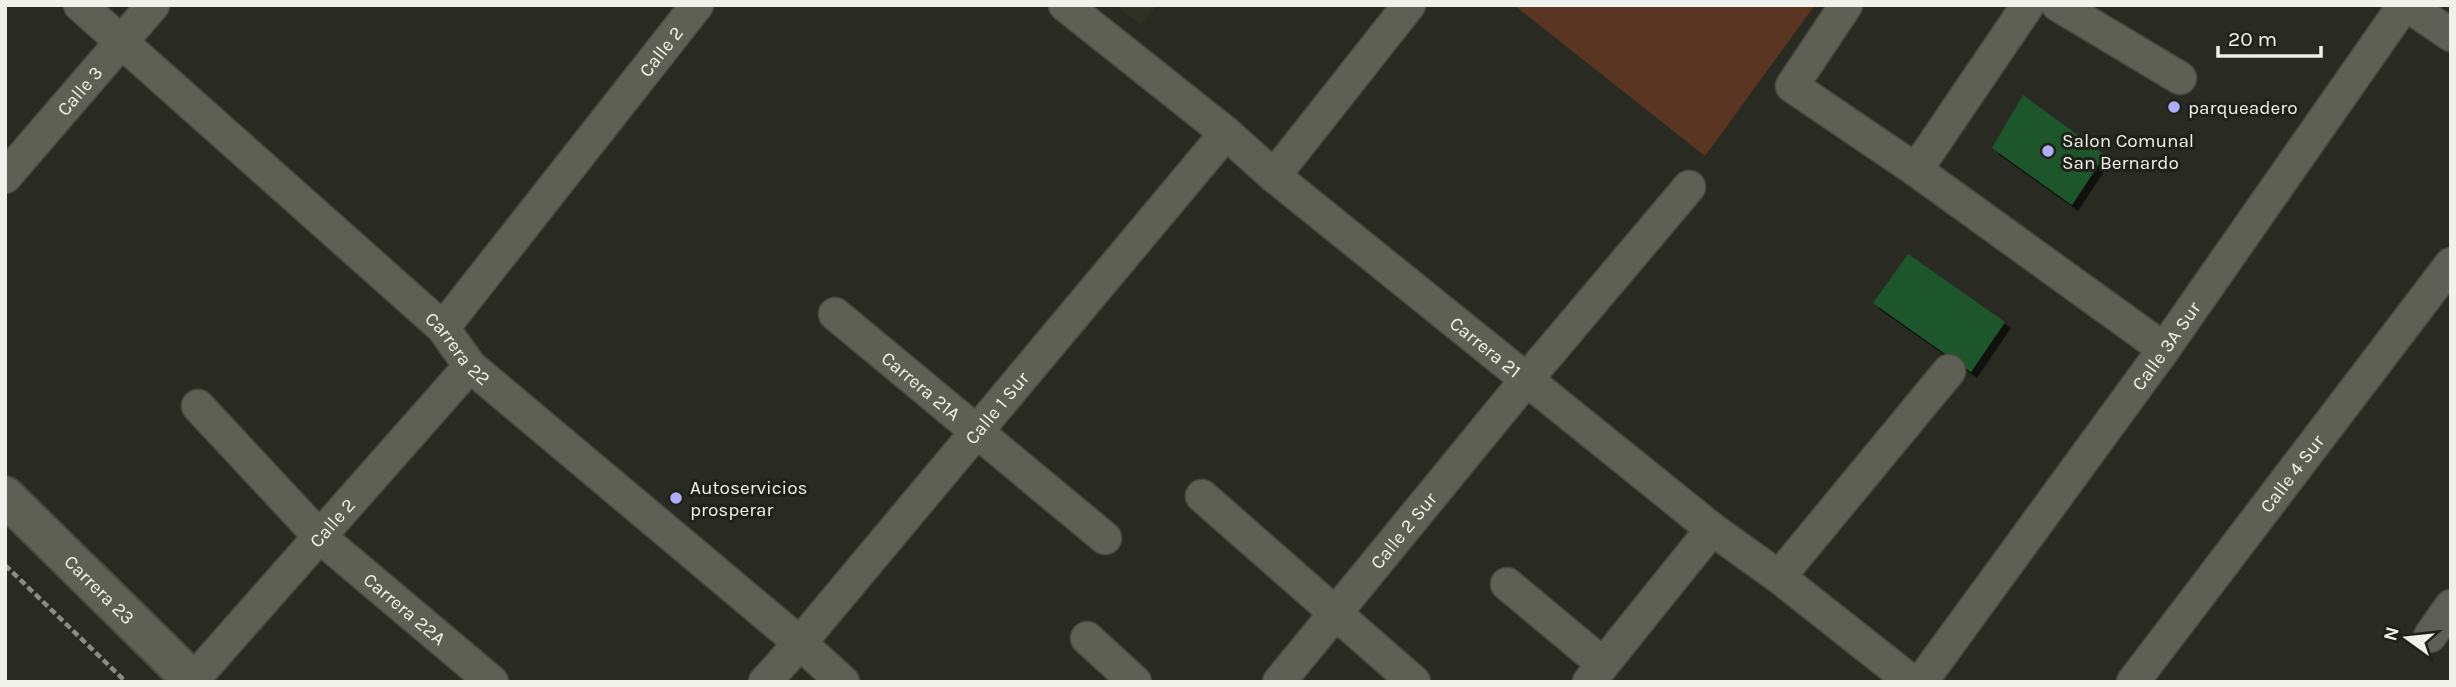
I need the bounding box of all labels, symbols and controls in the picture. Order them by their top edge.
scale bar [2218,14,2321,58]
street label: Calle 2 [635,22,688,82]
text: 20 m [2228,27,2277,51]
street label: Calle 3 [53,62,107,121]
place label: parqueadero [2188,97,2298,119]
marker: parqueadero [2166,99,2182,115]
place label: Salon Comunal San Bernardo [2062,130,2194,174]
marker: Salon Comunal San Bernardo [2040,143,2056,159]
street label: Calle 3A Sur [2128,298,2206,395]
street label: Carrera 22 [420,307,494,390]
street label: Carrera 21 [1445,312,1525,383]
street label: Carrera 21A [877,347,964,425]
street label: Calle 1 Sur [961,368,1034,449]
street label: Calle 4 Sur [2256,431,2329,517]
place label: Autoservicios prosperar [690,477,808,521]
street label: Calle 2 Sur [1366,488,1442,574]
marker: Autoservicios prosperar [668,490,684,506]
street label: Calle 2 [305,494,360,552]
street label: Carrera 23 [59,551,139,629]
street label: Carrera 22A [359,569,450,650]
north arrow [2372,603,2442,673]
text: N [2379,624,2404,643]

